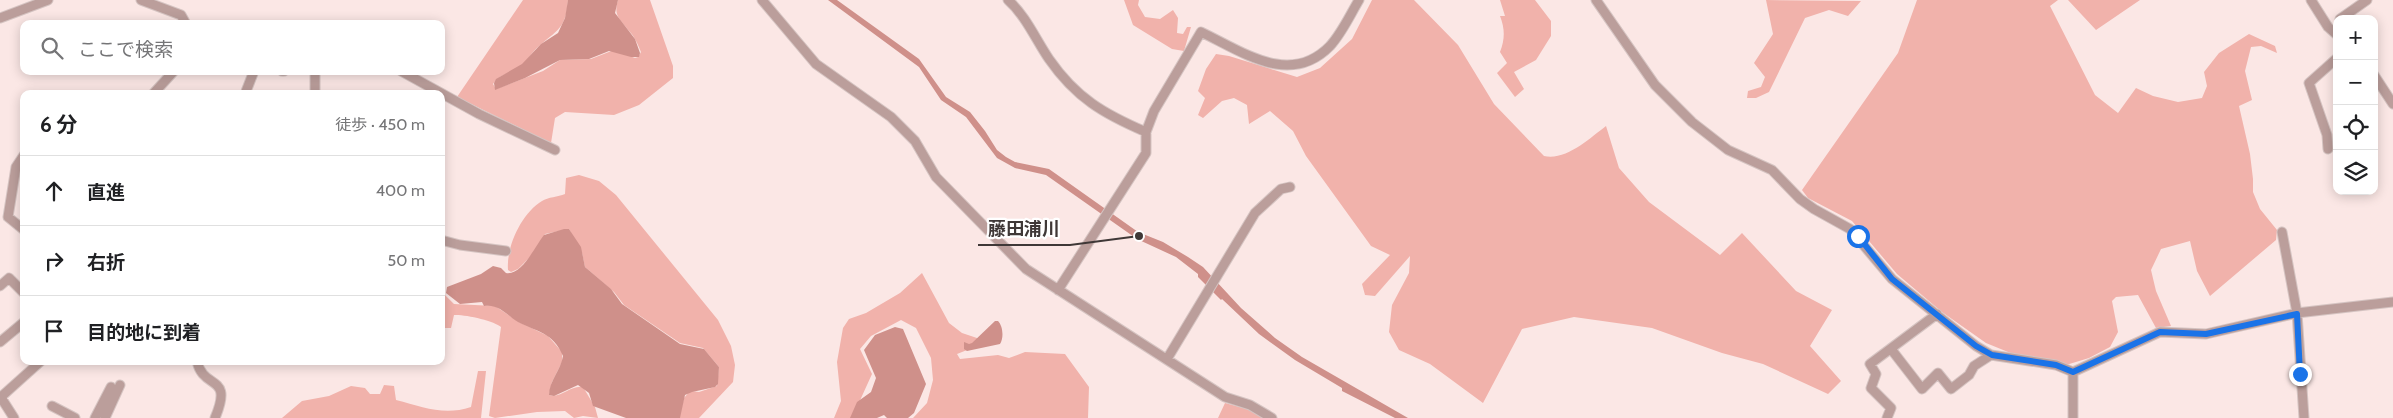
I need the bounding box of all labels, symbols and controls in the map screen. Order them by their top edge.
map controls [2333,15,2378,195]
button: + [2333,15,2378,60]
search box [20,20,445,75]
icon: search [38,34,66,62]
text: ここで検索 [78,38,173,61]
button: − [2333,60,2378,105]
button: locate [2333,105,2378,150]
text: 6 分 [40,112,78,137]
text: 徒歩 · 450 m [335,115,425,134]
button: layers [2333,150,2378,195]
icon: ahead [40,177,68,205]
text: 直進 [87,181,125,204]
text: 400 m [376,181,425,200]
callout: 藤田浦川 [978,212,1070,245]
text: 藤田浦川 [988,218,1060,240]
route start [1847,225,1870,248]
icon: right [40,247,68,275]
text: 右折 [87,251,125,274]
text: 50 m [388,251,425,270]
icon: arrive [40,317,68,345]
text: 目的地に到着 [87,321,201,344]
route end [2289,363,2312,386]

